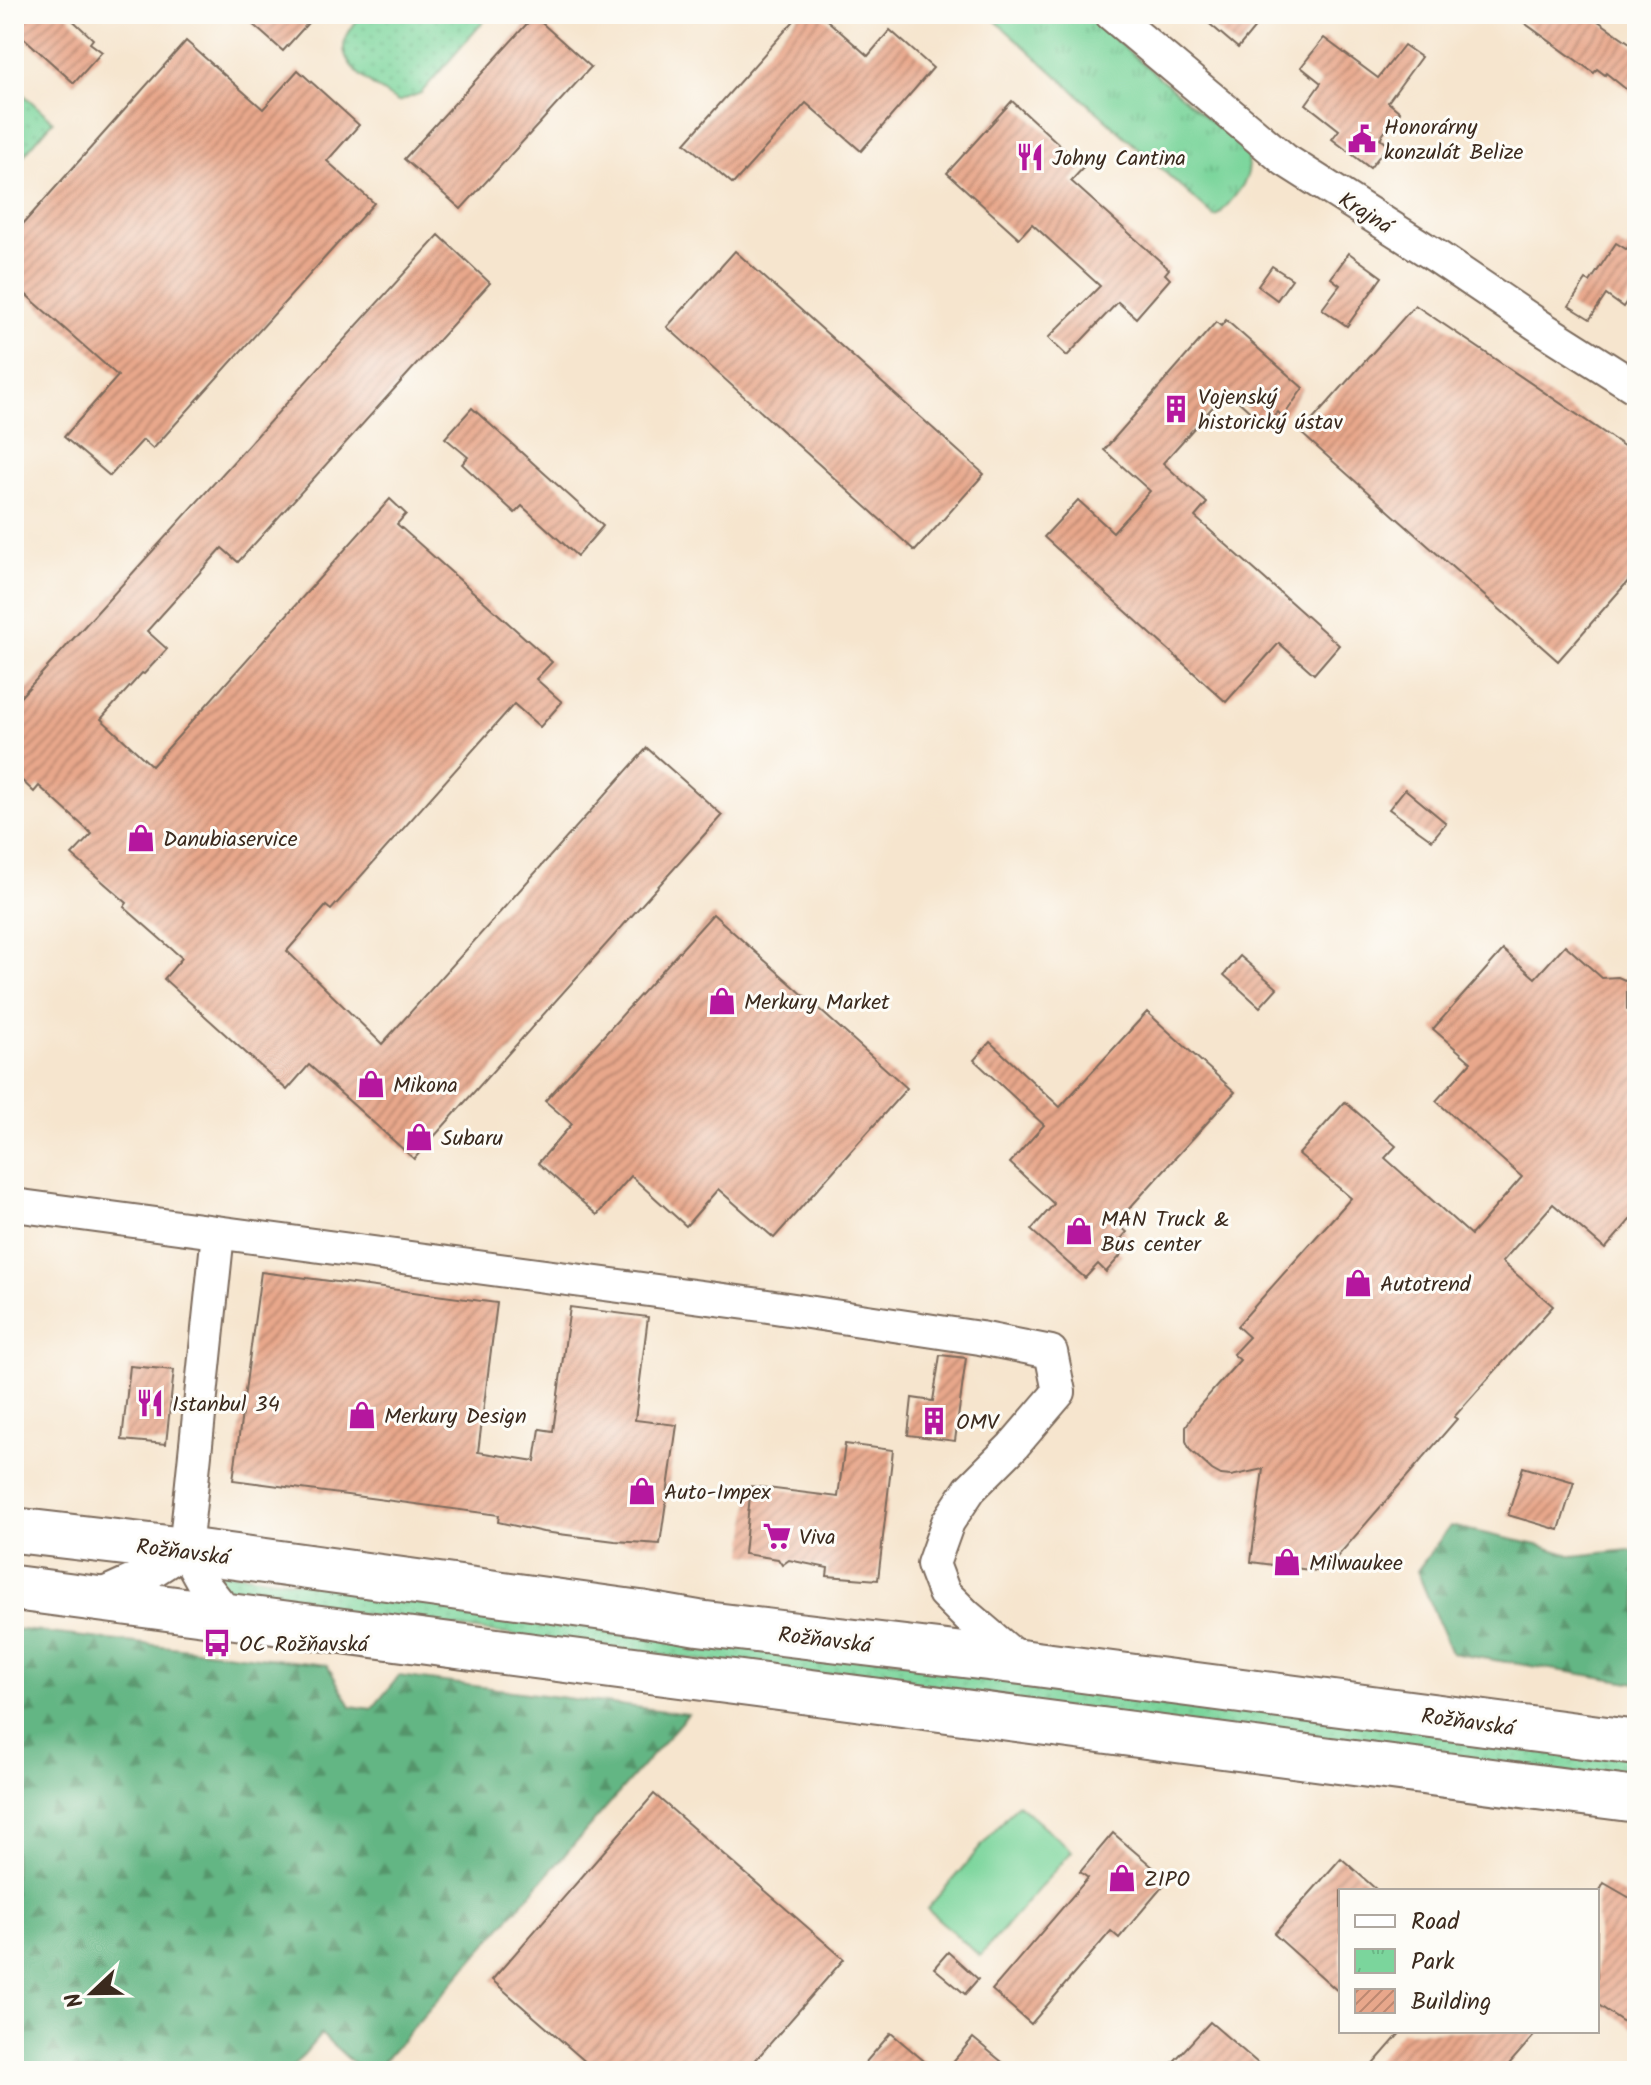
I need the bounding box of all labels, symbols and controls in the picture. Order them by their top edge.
place label: Honorárny konzulát Belize [1384,111,1524,171]
public building icon: Honorárny konzulát Belize [1347,124,1377,154]
restaurant icon: Johny Cantina [1015,142,1045,172]
place label: Johny Cantina [1052,142,1186,177]
street label: Krajná [1331,184,1401,246]
place label: Vojenský historický ústav [1198,381,1343,441]
building icon: Vojenský historický ústav [1161,394,1191,424]
shop icon: Danubiaservice [126,823,156,853]
place label: Danubiaservice [163,823,298,858]
shop icon: Merkury Market [707,986,737,1016]
place label: Merkury Market [744,986,890,1021]
shop icon: Mikona [356,1069,386,1099]
place label: Mikona [393,1069,458,1104]
shop icon: Subaru [404,1122,434,1152]
place label: Subaru [441,1122,503,1157]
place label: MAN Truck & Bus center [1101,1203,1230,1263]
shop icon: MAN Truck & Bus center [1064,1216,1094,1246]
shop icon: Autotrend [1343,1268,1373,1298]
place label: Autotrend [1380,1268,1472,1303]
restaurant icon: Istanbul 34 [135,1388,165,1418]
place label: Istanbul 34 [172,1388,280,1423]
shop icon: Merkury Design [347,1400,377,1430]
place label: Merkury Design [384,1400,527,1435]
building icon: OMV [919,1406,949,1436]
place label: OMV [956,1406,1001,1441]
shop icon: Auto-Impex [627,1476,657,1506]
place label: Auto-Impex [664,1476,771,1511]
supermarket icon: Viva [762,1521,792,1551]
place label: Viva [799,1521,836,1556]
street label: Rožňavská [134,1530,234,1577]
shop icon: Milwaukee [1272,1547,1302,1577]
place label: Milwaukee [1309,1547,1403,1582]
street label: Rožňavská [776,1618,876,1665]
bus stop icon: OC Rožňavská [202,1628,232,1658]
place label: OC Rožňavská [239,1628,371,1663]
street label: Rožňavská [1419,1700,1519,1748]
shop icon: ZIPO [1107,1863,1137,1893]
place label: ZIPO [1144,1863,1190,1898]
legend [1339,1889,1599,2033]
text: Road [1411,1903,1460,1942]
text: Park [1411,1943,1455,1982]
north arrow [52,1953,132,2033]
text: Building [1411,1983,1491,2022]
text: N [57,1986,95,2013]

